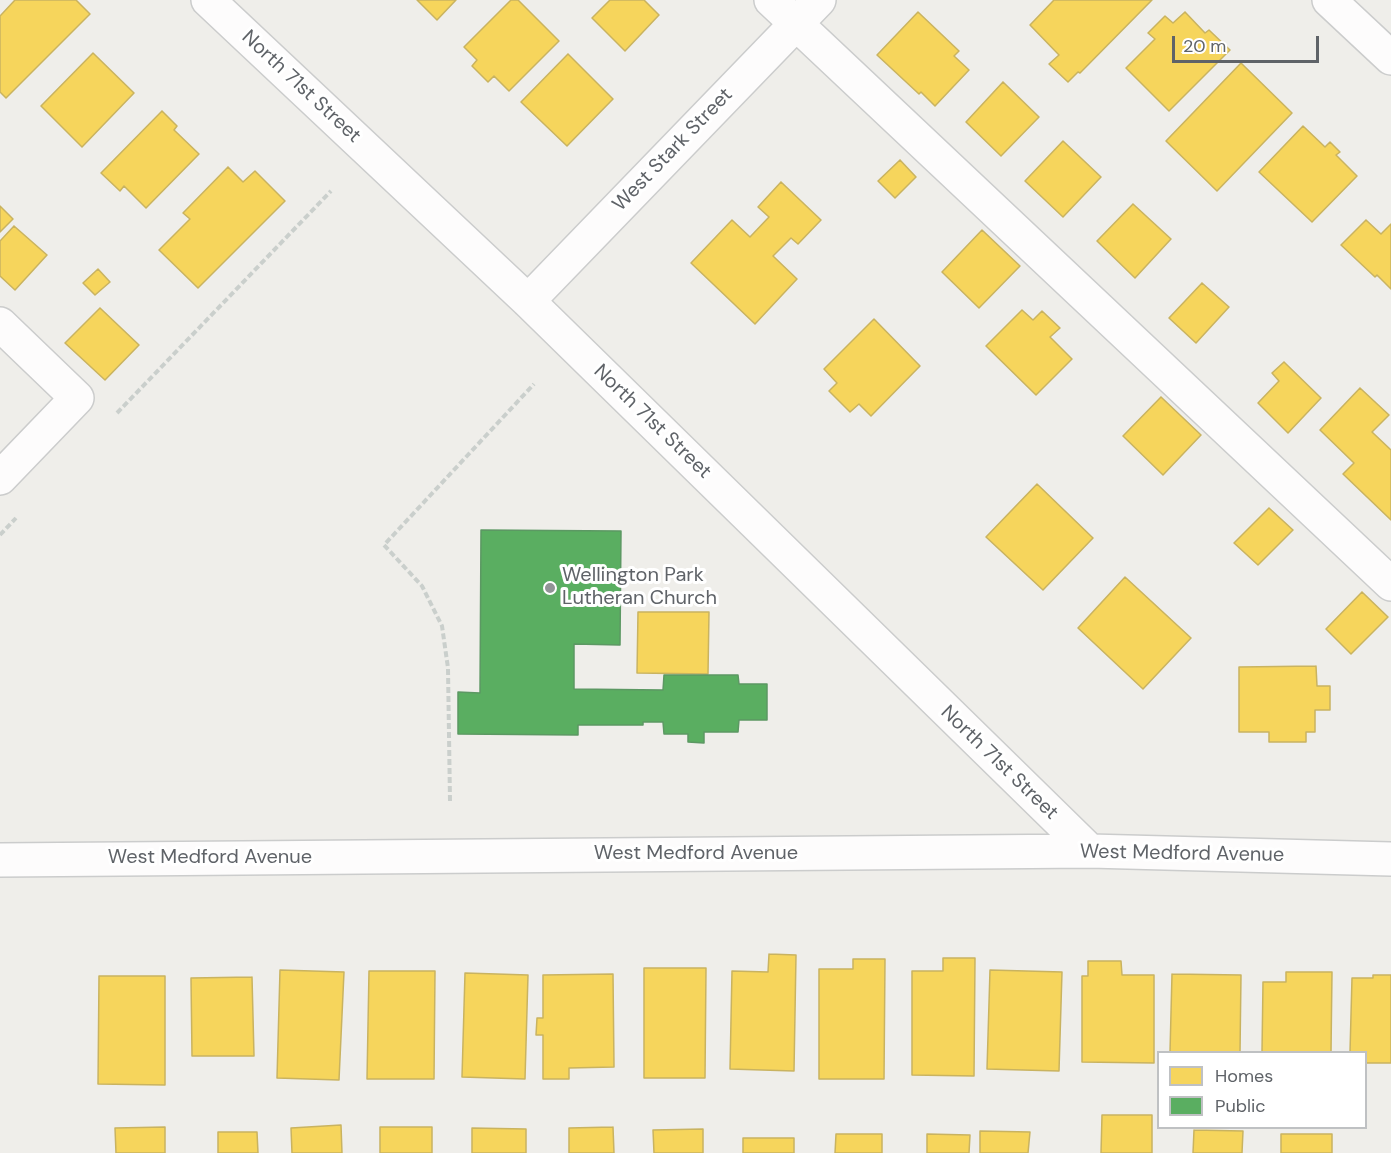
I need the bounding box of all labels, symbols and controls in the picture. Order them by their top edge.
scale bar [1175,24,1322,62]
street label: North 71st Street [236,26,366,148]
text: 20 m [1183,34,1226,58]
street label: West Stark Street [608,83,738,217]
street label: North 71st Street [588,360,716,484]
place label: Wellington Park Lutheran Church [562,564,717,611]
marker: Wellington Park Lutheran Church [543,581,557,595]
street label: North 71st Street [935,701,1063,825]
street label: West Medford Avenue [1080,840,1284,868]
street label: West Medford Avenue [594,842,798,866]
street label: West Medford Avenue [108,846,312,870]
legend [1157,1051,1367,1129]
text: Homes [1215,1064,1273,1088]
text: Public [1215,1094,1266,1118]

